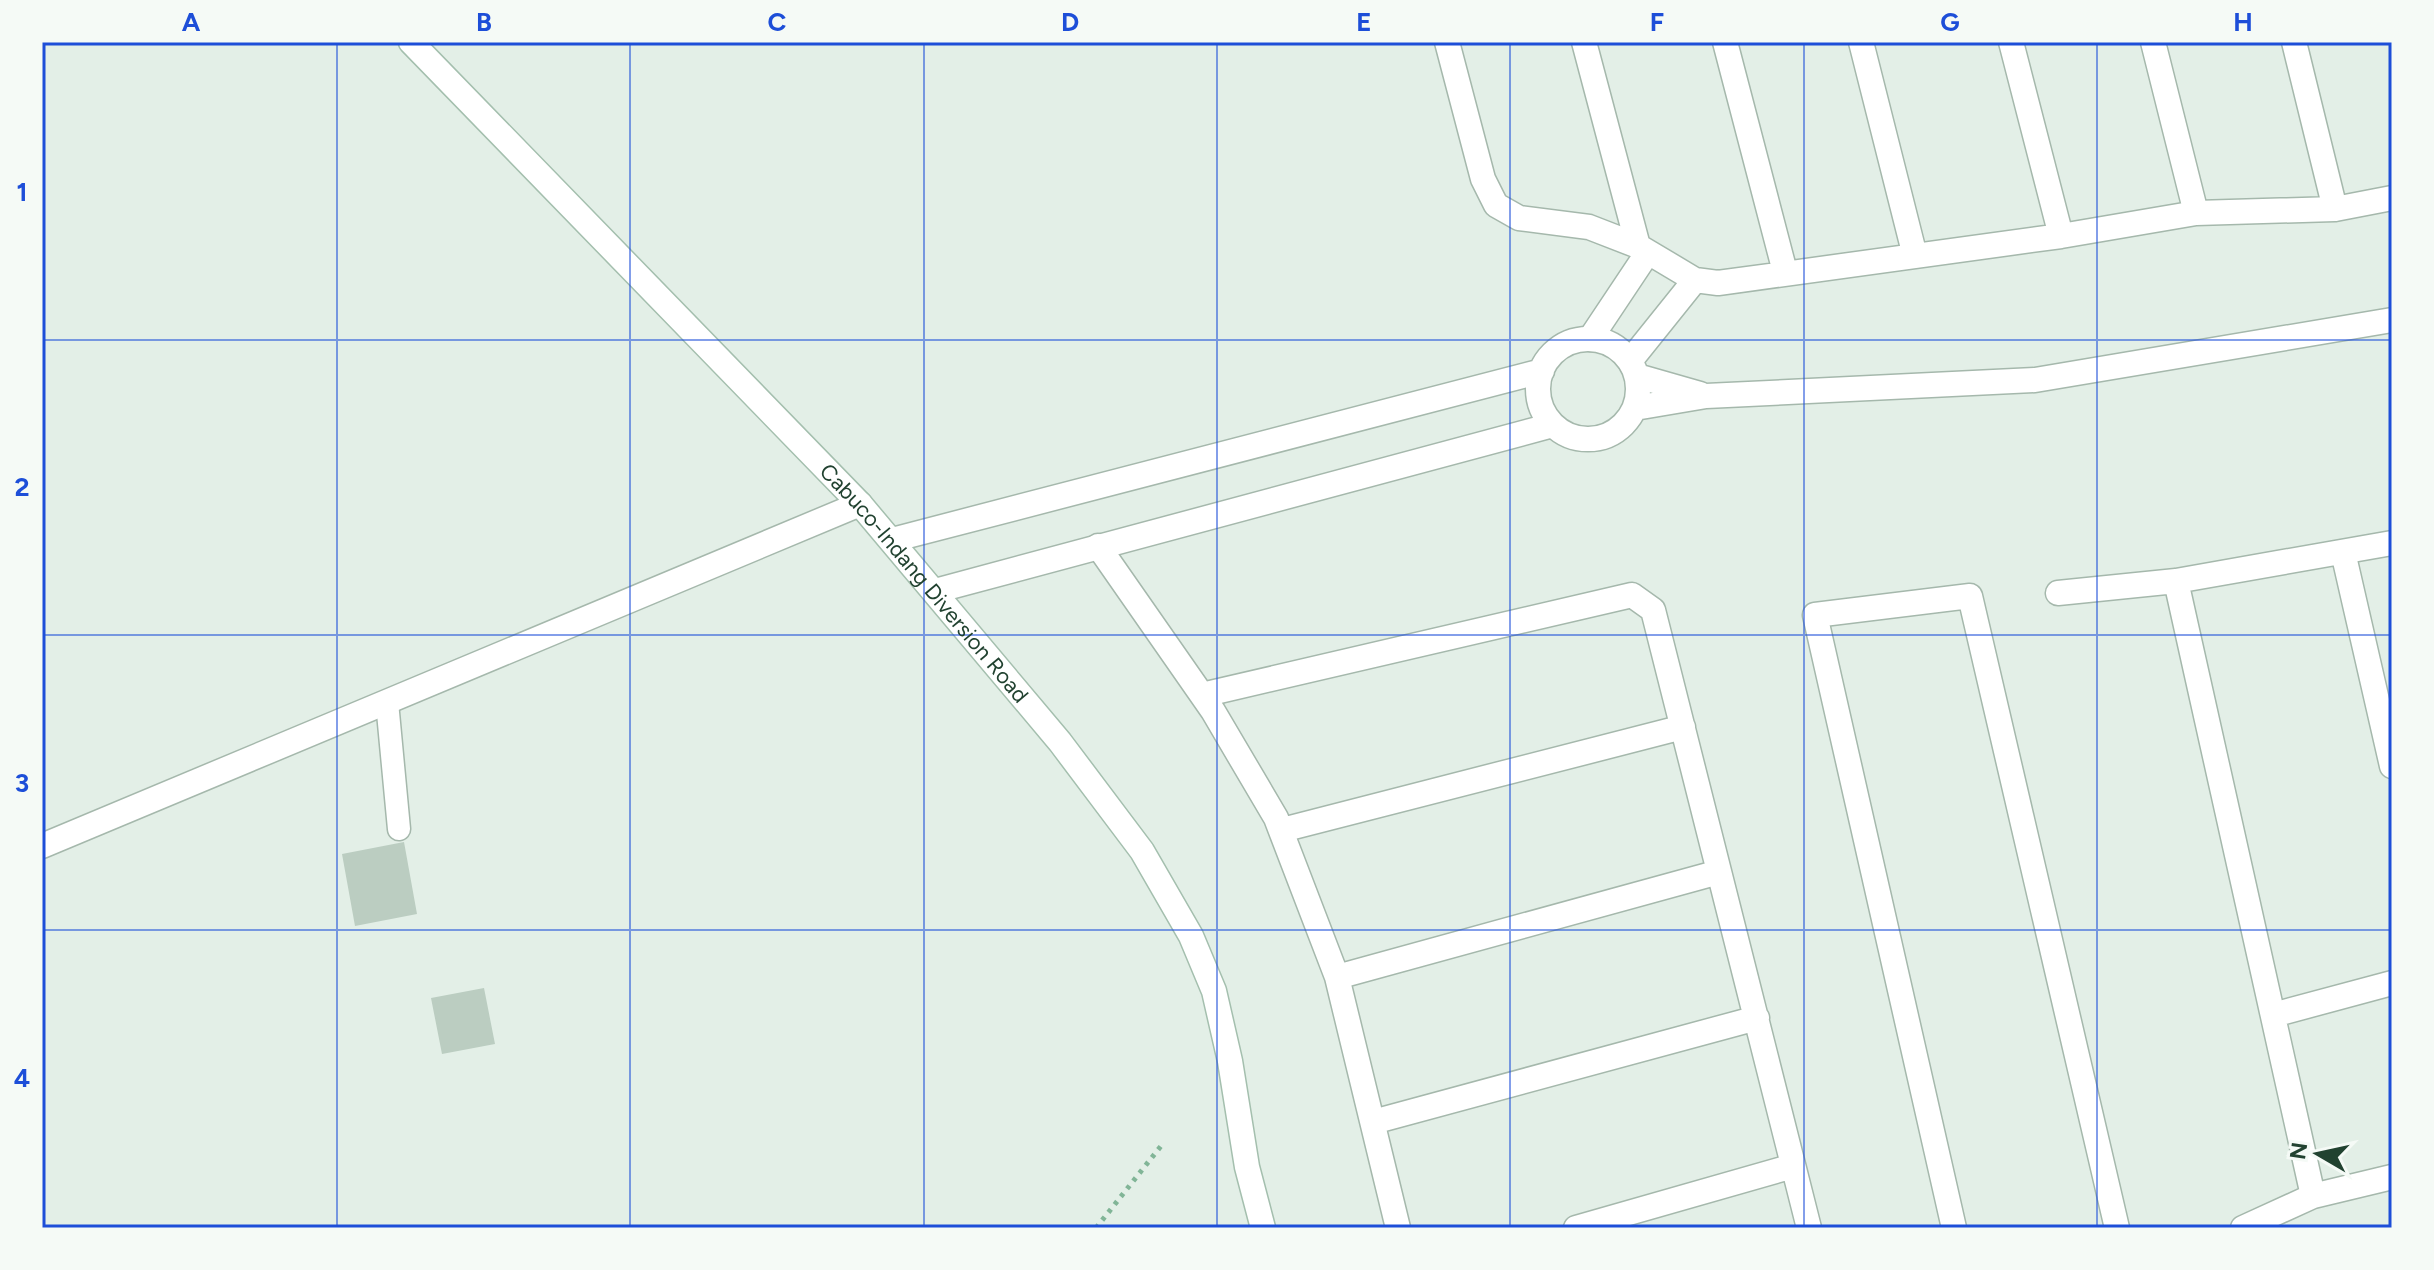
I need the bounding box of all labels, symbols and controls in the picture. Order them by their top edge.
text: A [182,6,201,38]
text: B [476,6,492,38]
text: C [768,6,787,38]
text: D [1061,6,1079,38]
text: E [1356,6,1372,38]
text: F [1650,6,1664,38]
text: G [1940,6,1960,38]
text: H [2233,6,2253,38]
text: 1 [17,176,27,208]
street label: Cabuco-Indang Diversion Road [814,458,1034,708]
text: 2 [14,471,30,503]
text: 3 [15,767,29,799]
text: 4 [14,1062,30,1094]
north arrow [2278,1114,2358,1194]
text: N [2284,1140,2313,1161]

